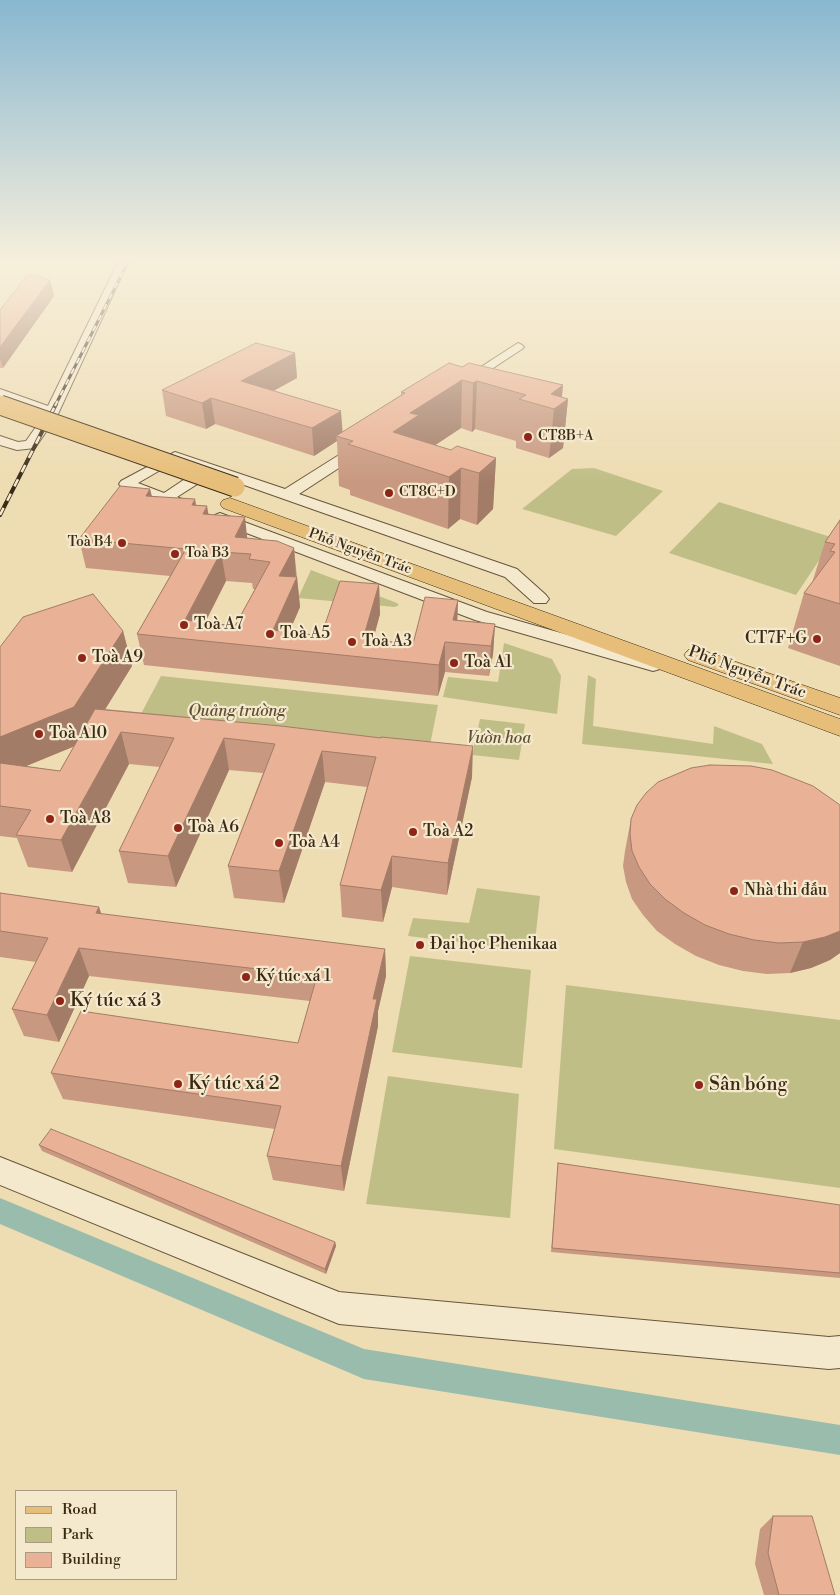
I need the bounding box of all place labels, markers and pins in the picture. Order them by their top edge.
place label: CT8B+A [538,429,594,445]
marker: CT8B+A [522,431,534,443]
place label: CT8C+D [399,485,456,501]
marker: CT8C+D [383,487,395,499]
place label: Toà B4 [67,535,112,551]
marker: Toà B4 [116,537,128,549]
place label: Toà B3 [185,546,229,562]
marker: Toà B3 [169,548,181,560]
place label: Toà A7 [194,615,243,635]
marker: Toà A7 [178,619,190,631]
place label: Toà A5 [280,624,330,644]
marker: Toà A5 [264,628,276,640]
place label: CT7F+G [745,629,807,649]
place label: Toà A3 [362,632,412,652]
marker: CT7F+G [811,633,823,645]
marker: Toà A3 [346,636,358,648]
place label: Toà A9 [92,648,143,668]
marker: Toà A9 [76,652,88,664]
place label: Toà A1 [464,653,512,673]
marker: Toà A1 [448,657,460,669]
place label: Toà A10 [49,724,107,744]
marker: Toà A10 [33,728,45,740]
place label: Toà A8 [60,809,111,829]
marker: Toà A8 [44,813,56,825]
place label: Toà A6 [188,818,239,838]
marker: Toà A6 [172,822,184,834]
place label: Toà A2 [423,822,473,842]
marker: Toà A2 [407,826,419,838]
place label: Toà A4 [289,833,340,853]
marker: Toà A4 [273,837,285,849]
place label: Nhà thi đấu [744,881,827,901]
marker: Nhà thi đấu [728,885,740,897]
place label: Đại học Phenikaa [430,935,557,955]
marker: Đại học Phenikaa [414,939,426,951]
place label: Ký túc xá 1 [256,967,331,987]
marker: Ký túc xá 1 [240,971,252,983]
place label: Ký túc xá 3 [70,990,161,1012]
marker: Ký túc xá 3 [54,995,66,1007]
place label: Ký túc xá 2 [188,1073,280,1095]
place label: Sân bóng [709,1074,787,1096]
marker: Ký túc xá 2 [172,1078,184,1090]
marker: Sân bóng [693,1079,705,1091]

